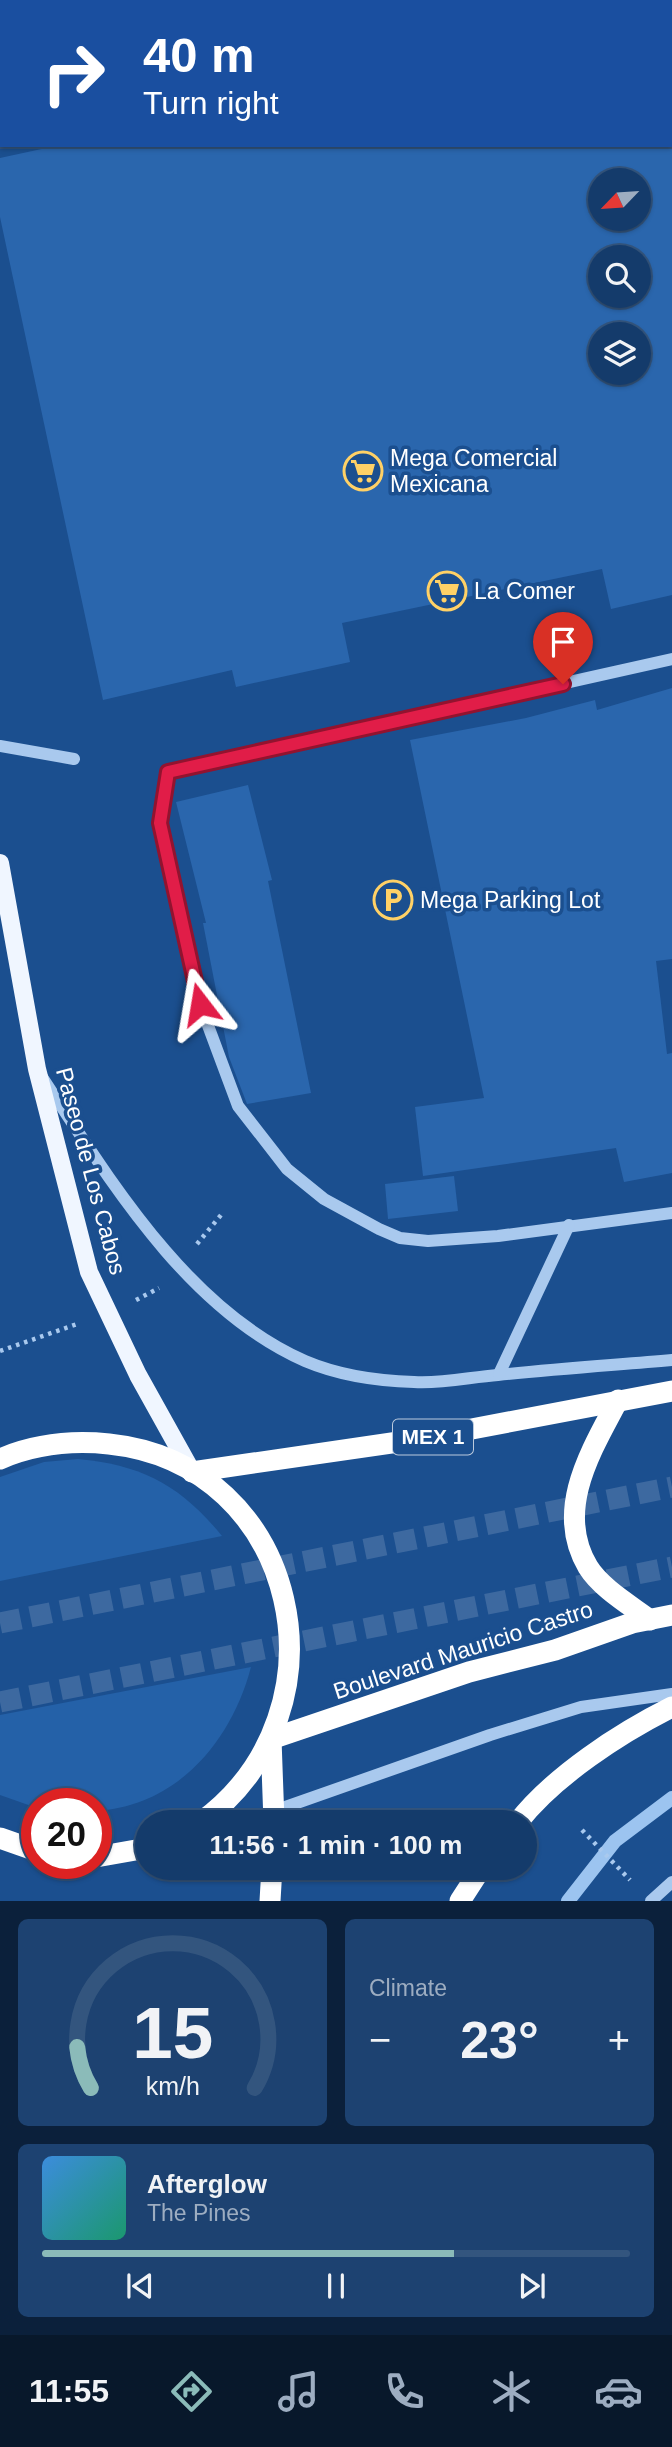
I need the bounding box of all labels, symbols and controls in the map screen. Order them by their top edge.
icon: right [28,28,119,119]
text: 40 m [143,28,255,82]
text: Turn right [143,85,279,121]
north arrow [588,168,651,231]
map controls [588,168,651,385]
button: search [588,245,651,308]
button: layers [588,322,651,385]
place label: Mega Comercial Mexicana [390,445,557,497]
supermarket icon: Mega Comercial Mexicana [342,450,384,492]
supermarket icon: La Comer [426,570,468,612]
place label: La Comer [474,578,575,604]
pin [533,612,593,684]
icon: arrive [544,623,582,661]
parking icon: Mega Parking Lot [372,879,414,921]
place label: Mega Parking Lot [420,887,601,913]
position arrow [163,967,237,1041]
street label: Paseo de Los Cabos [51,1065,131,1277]
road number: MEX 1 [393,1420,473,1454]
street label: Boulevard Mauricio Castro [330,1596,596,1704]
speed limit sign: 20 [21,1788,112,1879]
text: 11:56 · 1 min · 100 m [210,1830,462,1860]
text: Climate [369,1975,447,2001]
text: 15 [132,1993,213,2074]
text: 23° [460,2011,539,2069]
text: − [369,2019,391,2061]
text: + [608,2019,630,2061]
text: km/h [145,2072,200,2100]
text: Afterglow [147,2169,267,2199]
text: The Pines [147,2200,251,2226]
icon: previous [121,2267,159,2305]
icon: pause [317,2267,355,2305]
icon: next [513,2267,551,2305]
icon: directions [167,2367,216,2416]
icon: music [274,2367,323,2416]
icon: phone [380,2367,429,2416]
icon: climate [487,2367,536,2416]
icon: car [594,2367,643,2416]
text: 11:55 [29,2373,109,2409]

